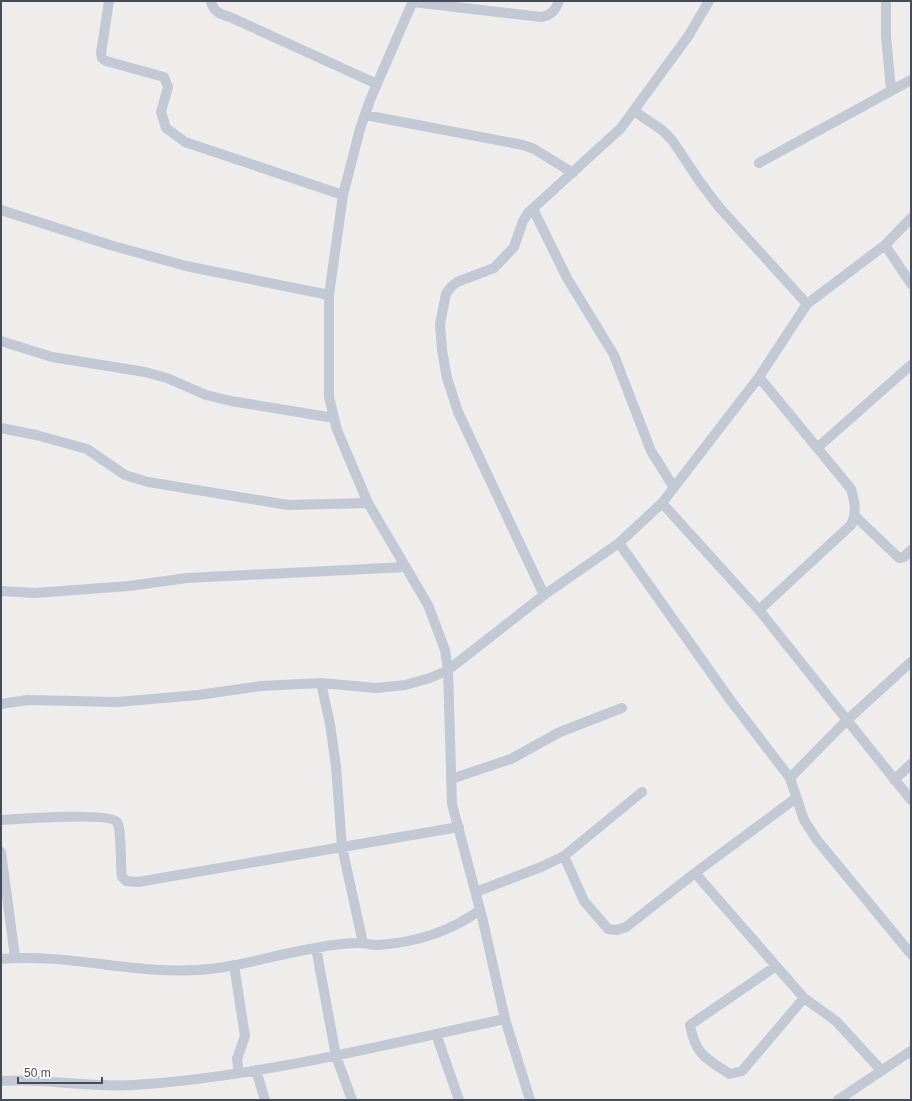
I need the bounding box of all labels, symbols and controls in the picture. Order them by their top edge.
scale bar [18,1059,102,1085]
text: 50 m [24,1066,51,1080]

